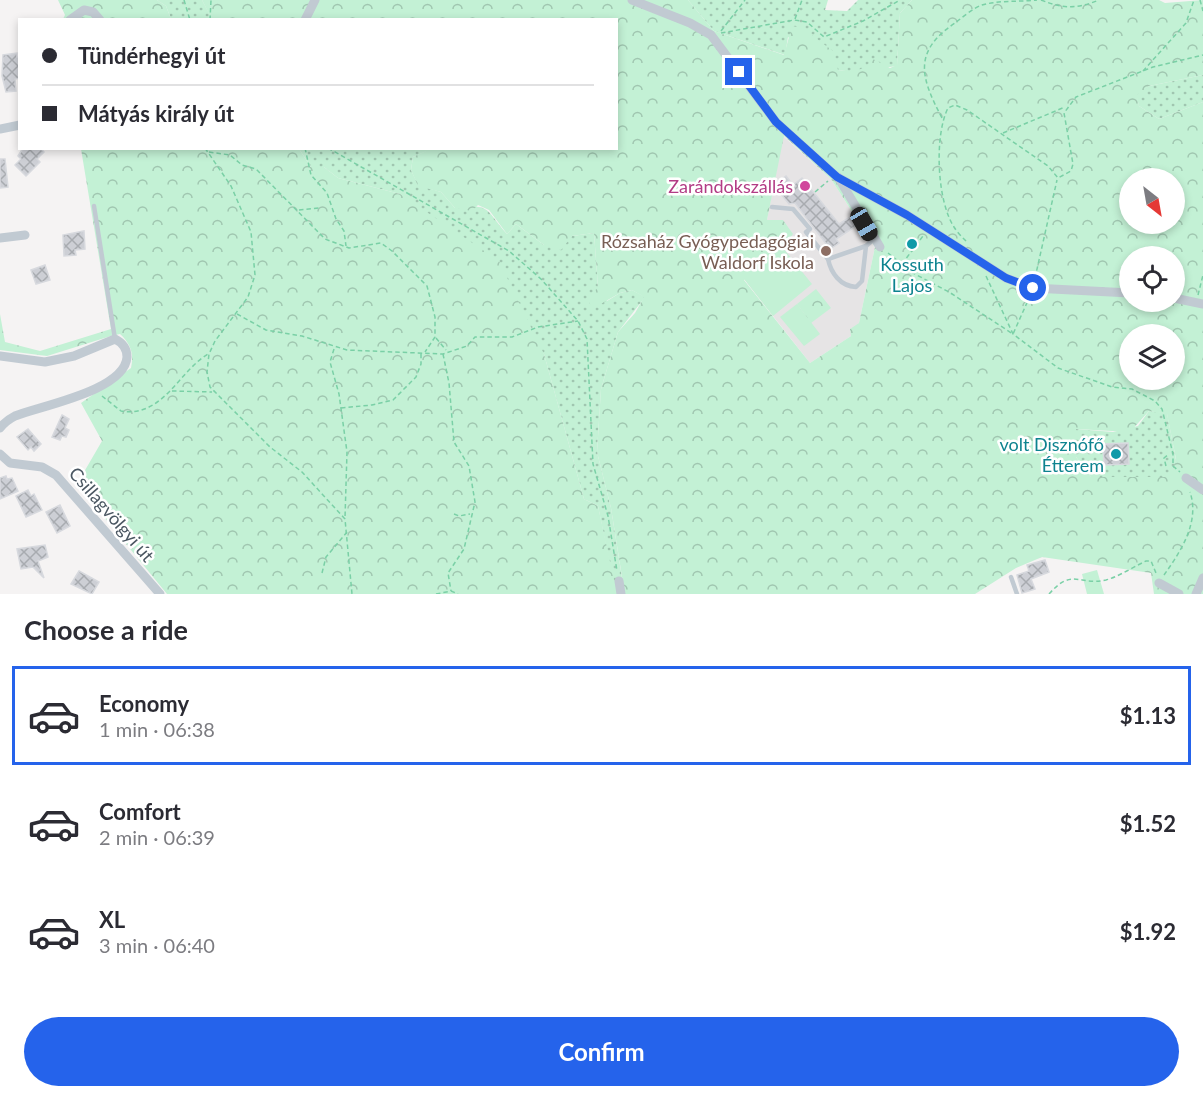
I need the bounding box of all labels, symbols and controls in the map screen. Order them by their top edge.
text: Tündérhegyi út [78,42,225,69]
route end [725,58,752,85]
text: Mátyás király út [78,100,234,127]
north arrow [1119,168,1185,234]
map controls [1119,168,1185,390]
place label: Zarándokszállás [668,175,793,197]
marker: Zarándokszállás [798,179,812,193]
car [847,204,881,244]
place label: Rózsaház Gyógypedagógiai Waldorf Iskola [601,230,814,273]
marker: Kossuth Lajos [905,237,919,251]
marker: Rózsaház Gyógypedagógiai Waldorf Iskola [819,244,833,258]
button: locate [1119,246,1185,312]
place label: Kossuth Lajos [880,253,944,296]
route start [1019,274,1046,301]
button: layers [1119,324,1185,390]
place label: volt Disznófő Étterem [999,433,1104,476]
marker: volt Disznófő Étterem [1109,447,1123,461]
street label: Csillagvölgyi út [65,462,160,566]
text: Choose a ride [24,613,188,646]
icon: car [27,689,81,743]
text: Economy [99,690,189,717]
text: $1.13 [1120,702,1176,729]
text: 1 min · 06:38 [99,717,215,741]
icon: car [27,797,81,851]
text: Comfort [99,798,181,825]
text: $1.52 [1120,810,1176,837]
text: 2 min · 06:39 [99,825,215,849]
icon: car [27,905,81,959]
text: XL [99,906,125,933]
text: $1.92 [1120,918,1176,945]
text: 3 min · 06:40 [99,933,215,957]
button: Confirm [24,1017,1179,1086]

